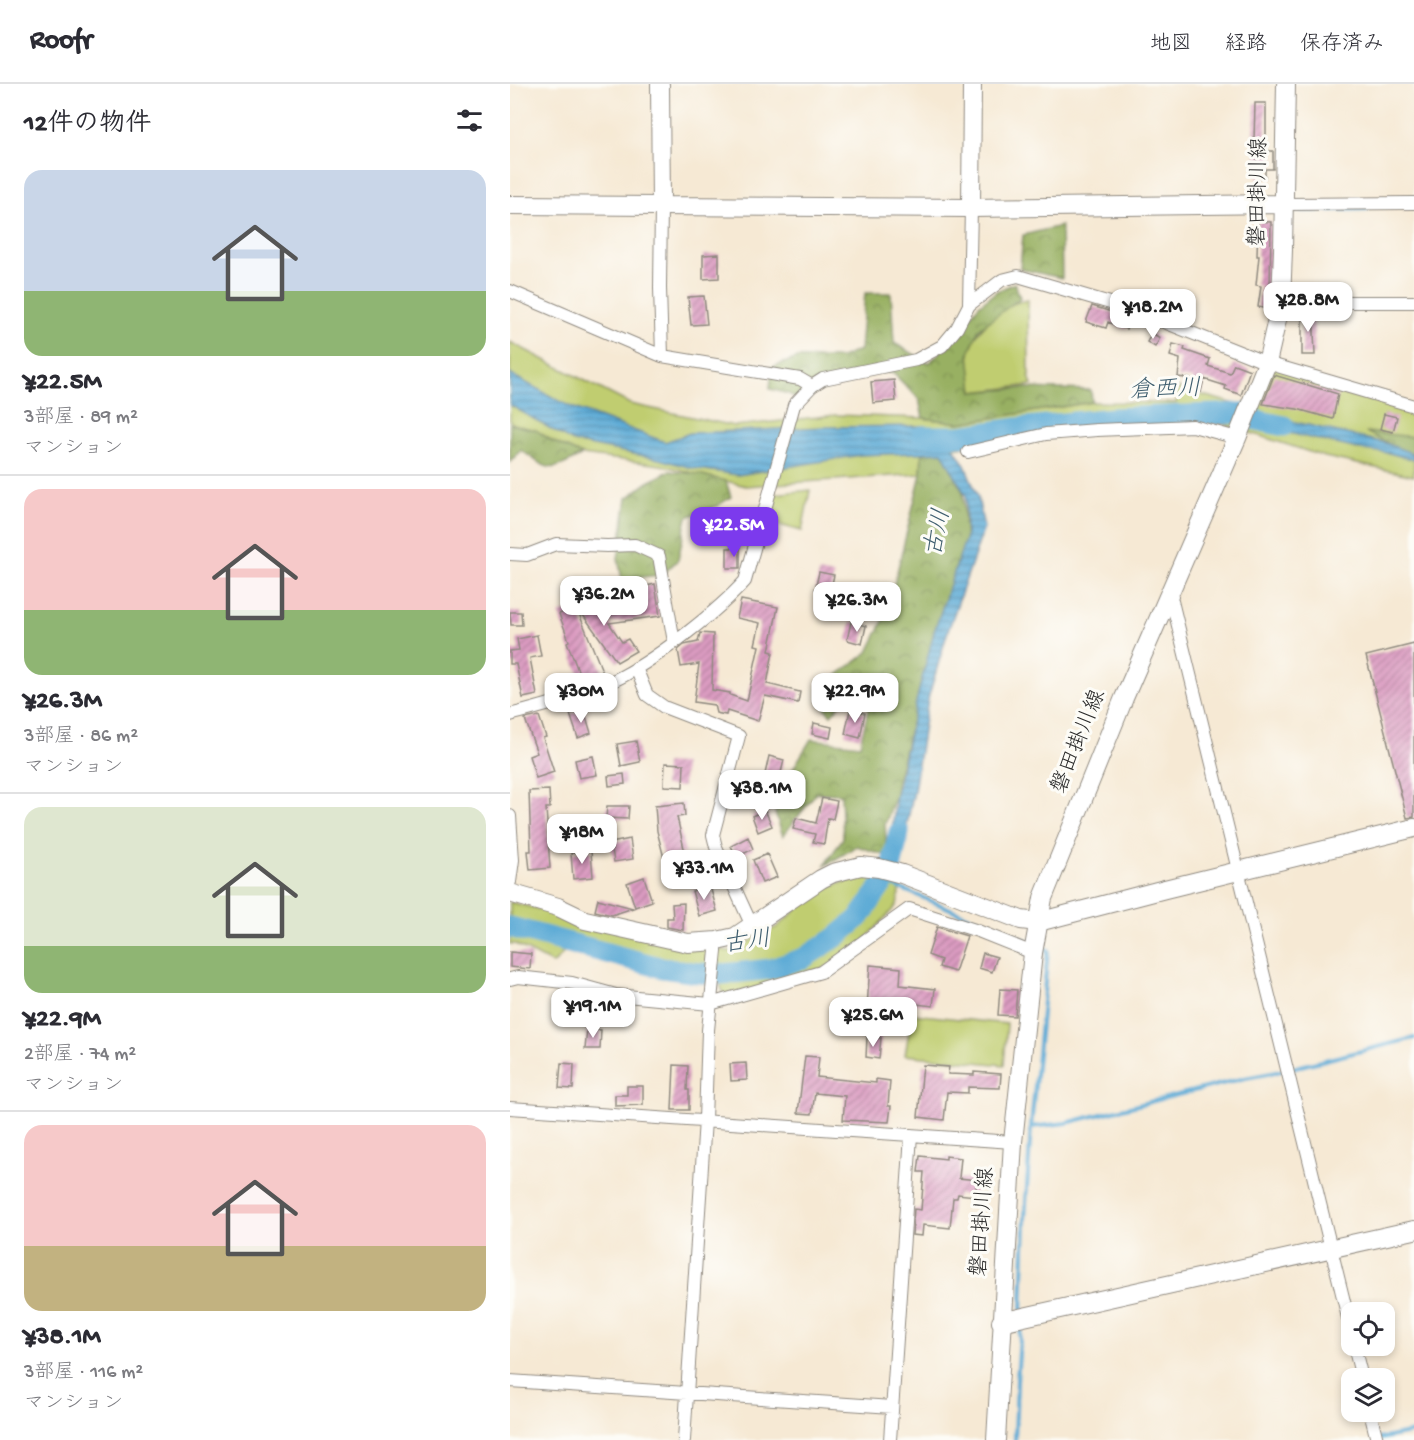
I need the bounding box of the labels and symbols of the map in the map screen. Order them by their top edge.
street label: 磐田掛川線 [1245,137,1274,247]
pin: ¥28.8M [1259,282,1357,333]
pin: ¥18.2M [1104,289,1202,340]
water label: 倉西川 [1128,374,1201,407]
water label: 古川 [919,506,958,559]
pin: ¥22.5M [685,507,783,558]
pin: ¥36.2M [555,576,653,627]
pin: ¥26.3M [808,582,906,633]
pin: ¥30M [545,673,617,724]
pin: ¥22.9M [806,673,904,724]
street label: 磐田掛川線 [1046,686,1113,798]
pin: ¥38.1M [713,770,811,821]
pin: ¥18M [546,814,618,865]
pin: ¥33.1M [655,850,753,901]
water label: 古川 [721,925,773,960]
pin: ¥19.1M [544,988,642,1039]
pin: ¥25.6M [824,997,922,1048]
street label: 磐田掛川線 [966,1166,1001,1278]

